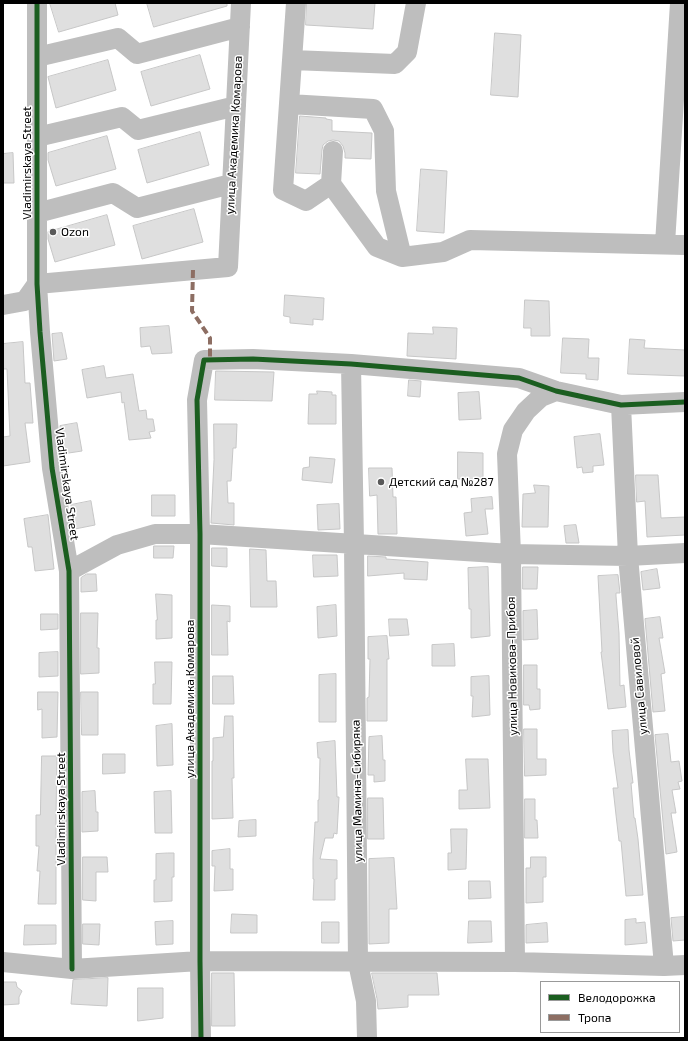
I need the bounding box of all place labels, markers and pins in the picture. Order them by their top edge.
place label: Ozon [61,225,89,239]
marker: Ozon [48,227,58,237]
place label: Детский сад №287 [389,475,494,489]
marker: Детский сад №287 [376,477,386,487]

